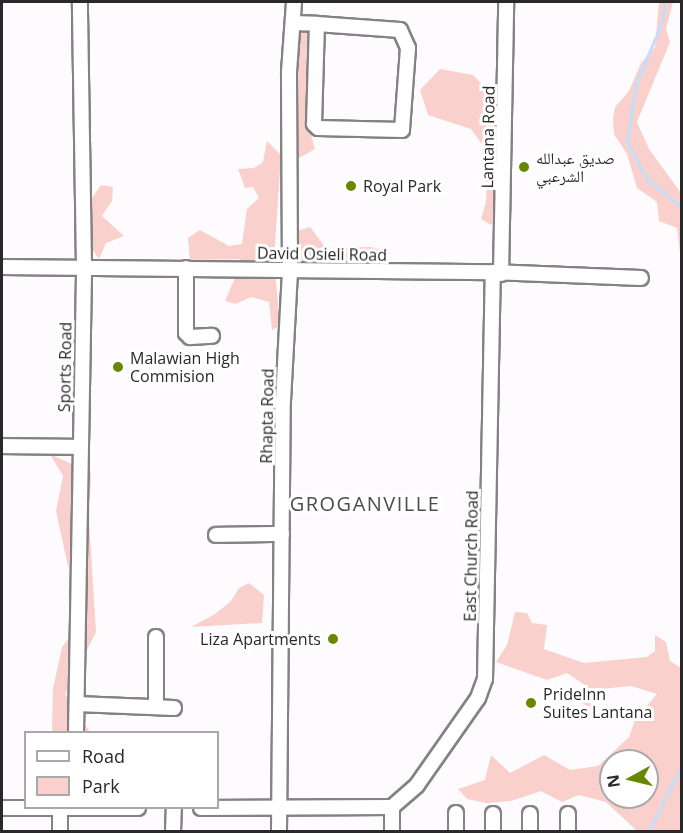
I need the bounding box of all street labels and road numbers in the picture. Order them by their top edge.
street label: Lantana Road [478,85,498,189]
street label: David Osieli Road [257,243,387,265]
street label: Sports Road [55,322,75,412]
street label: Rhapta Road [257,368,277,464]
street label: East Church Road [460,490,482,622]

